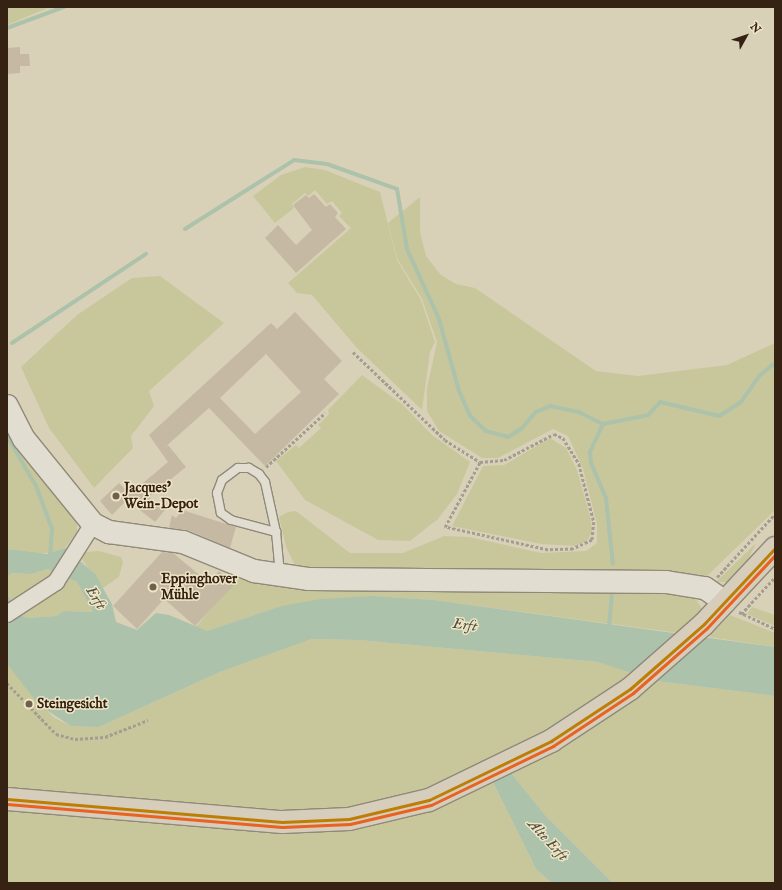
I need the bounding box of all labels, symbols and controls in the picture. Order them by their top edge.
north arrow [726,16,766,56]
text: N [747,20,764,36]
place label: Jacques’ Wein-Depot [124,480,198,512]
marker: Jacques’ Wein-Depot [111,491,121,501]
place label: Eppinghover Mühle [161,571,237,604]
marker: Eppinghover Mühle [148,582,158,592]
water label: Erft [82,583,110,613]
water label: Erft [452,615,478,635]
place label: Steingesicht [37,696,107,712]
marker: Steingesicht [24,699,34,709]
water label: Alte Erft [524,815,572,865]

